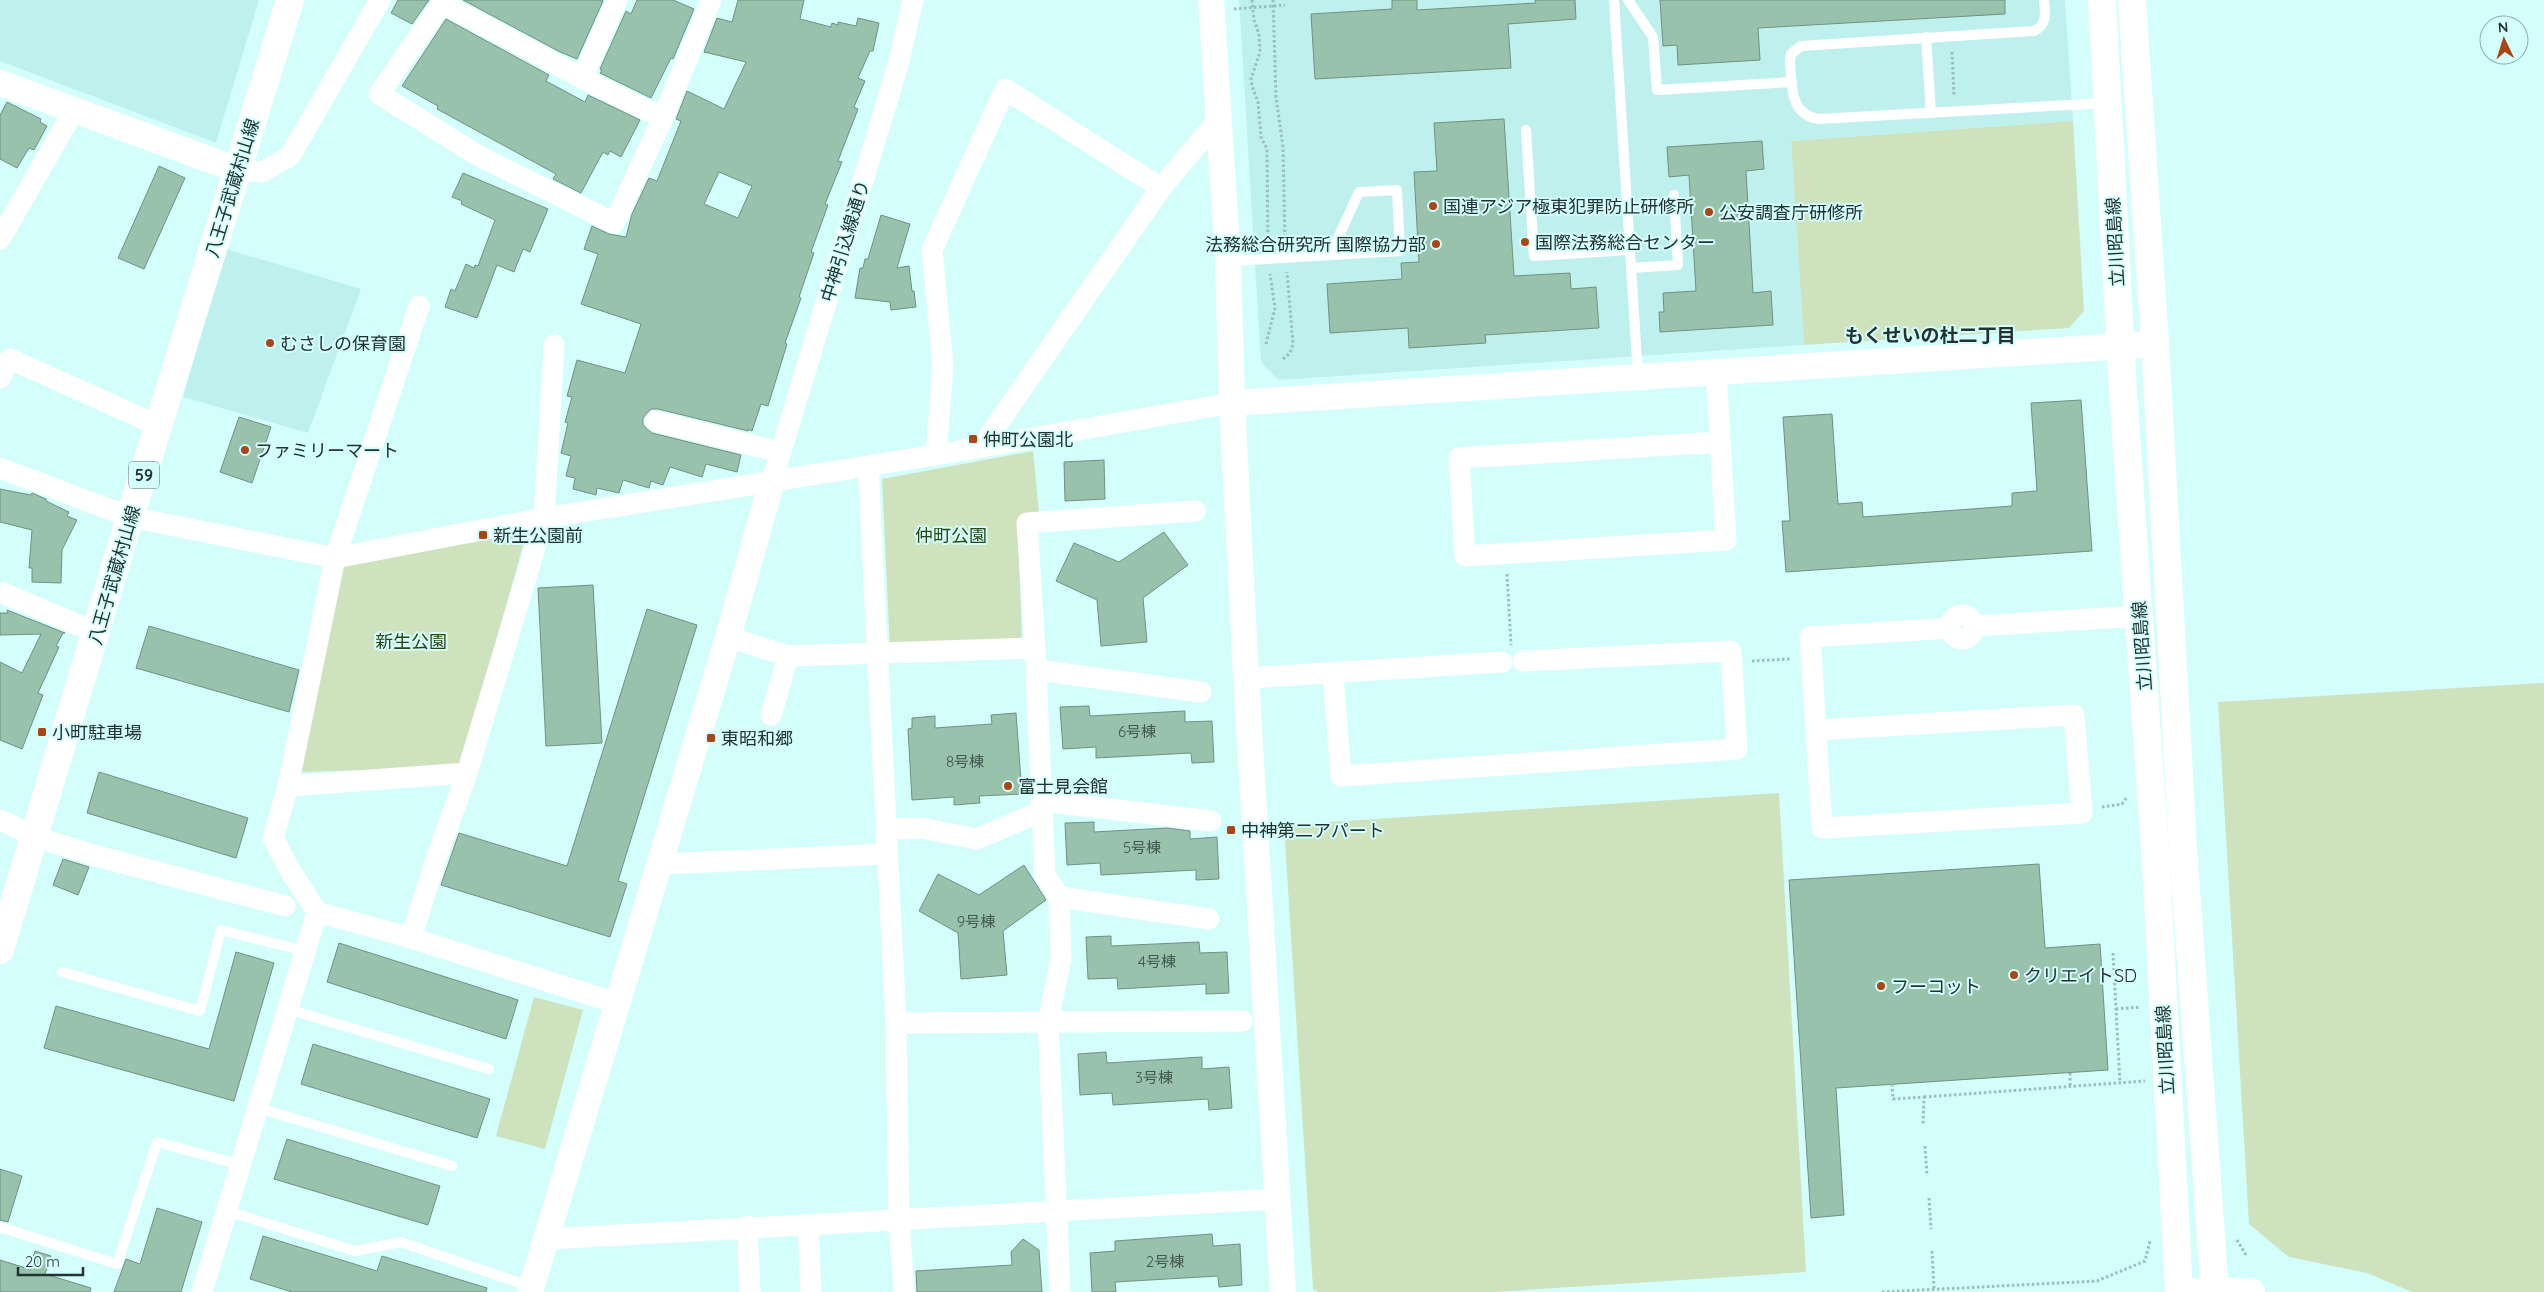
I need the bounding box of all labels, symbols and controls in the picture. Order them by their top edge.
north arrow [2479,15,2529,65]
text: N [2497,18,2509,36]
street label: 八王子武蔵村山線 [200,116,264,260]
street label: 中神引込線通り [816,177,874,305]
place label: 国連アジア極東犯罪防止研修所 [1443,195,1694,218]
street label: 立川昭島線 [2101,196,2129,288]
marker: 国連アジア極東犯罪防止研修所 [1427,200,1439,212]
place label: 公安調査庁研修所 [1719,201,1863,224]
marker: 公安調査庁研修所 [1703,206,1715,218]
place label: 国際法務総合センター [1535,231,1715,254]
place label: 法務総合研究所 国際協力部 [1205,233,1426,256]
marker: 国際法務総合センター [1519,236,1531,248]
marker: 法務総合研究所 国際協力部 [1430,238,1442,250]
district label: もくせいの杜二丁目 [1844,323,2016,347]
place label: むさしの保育園 [280,332,406,355]
marker: むさしの保育園 [264,337,276,349]
place label: 仲町公園北 [983,428,1073,451]
marker: 仲町公園北 [967,433,979,445]
place label: ファミリーマート [255,439,399,462]
marker: ファミリーマート [239,444,251,456]
road number: 59 [129,462,159,488]
street label: 八王子武蔵村山線 [83,503,145,647]
place label: 新生公園前 [493,524,583,547]
park label: 仲町公園 [915,524,987,547]
marker: 新生公園前 [477,529,489,541]
street label: 立川昭島線 [2127,600,2157,692]
park label: 新生公園 [375,630,447,653]
place label: 小町駐車場 [52,721,142,744]
house number: 6号棟 [1118,722,1156,741]
marker: 小町駐車場 [36,726,48,738]
place label: 東昭和郷 [721,727,793,750]
marker: 東昭和郷 [705,732,717,744]
house number: 8号棟 [946,752,984,771]
place label: 富士見会館 [1018,775,1108,798]
marker: 富士見会館 [1002,780,1014,792]
place label: 中神第二アパート [1241,819,1385,842]
marker: 中神第二アパート [1225,824,1237,836]
house number: 5号棟 [1123,838,1161,857]
house number: 9号棟 [957,912,995,931]
house number: 4号棟 [1138,952,1176,971]
place label: クリエイトSD [2024,964,2137,987]
marker: クリエイトSD [2008,969,2020,981]
place label: フーコット [1891,975,1981,998]
marker: フーコット [1875,980,1887,992]
street label: 立川昭島線 [2151,1004,2179,1096]
house number: 3号棟 [1135,1068,1173,1087]
scale bar [18,1244,82,1276]
text: 20 m [25,1252,60,1271]
house number: 2号棟 [1146,1252,1184,1271]

